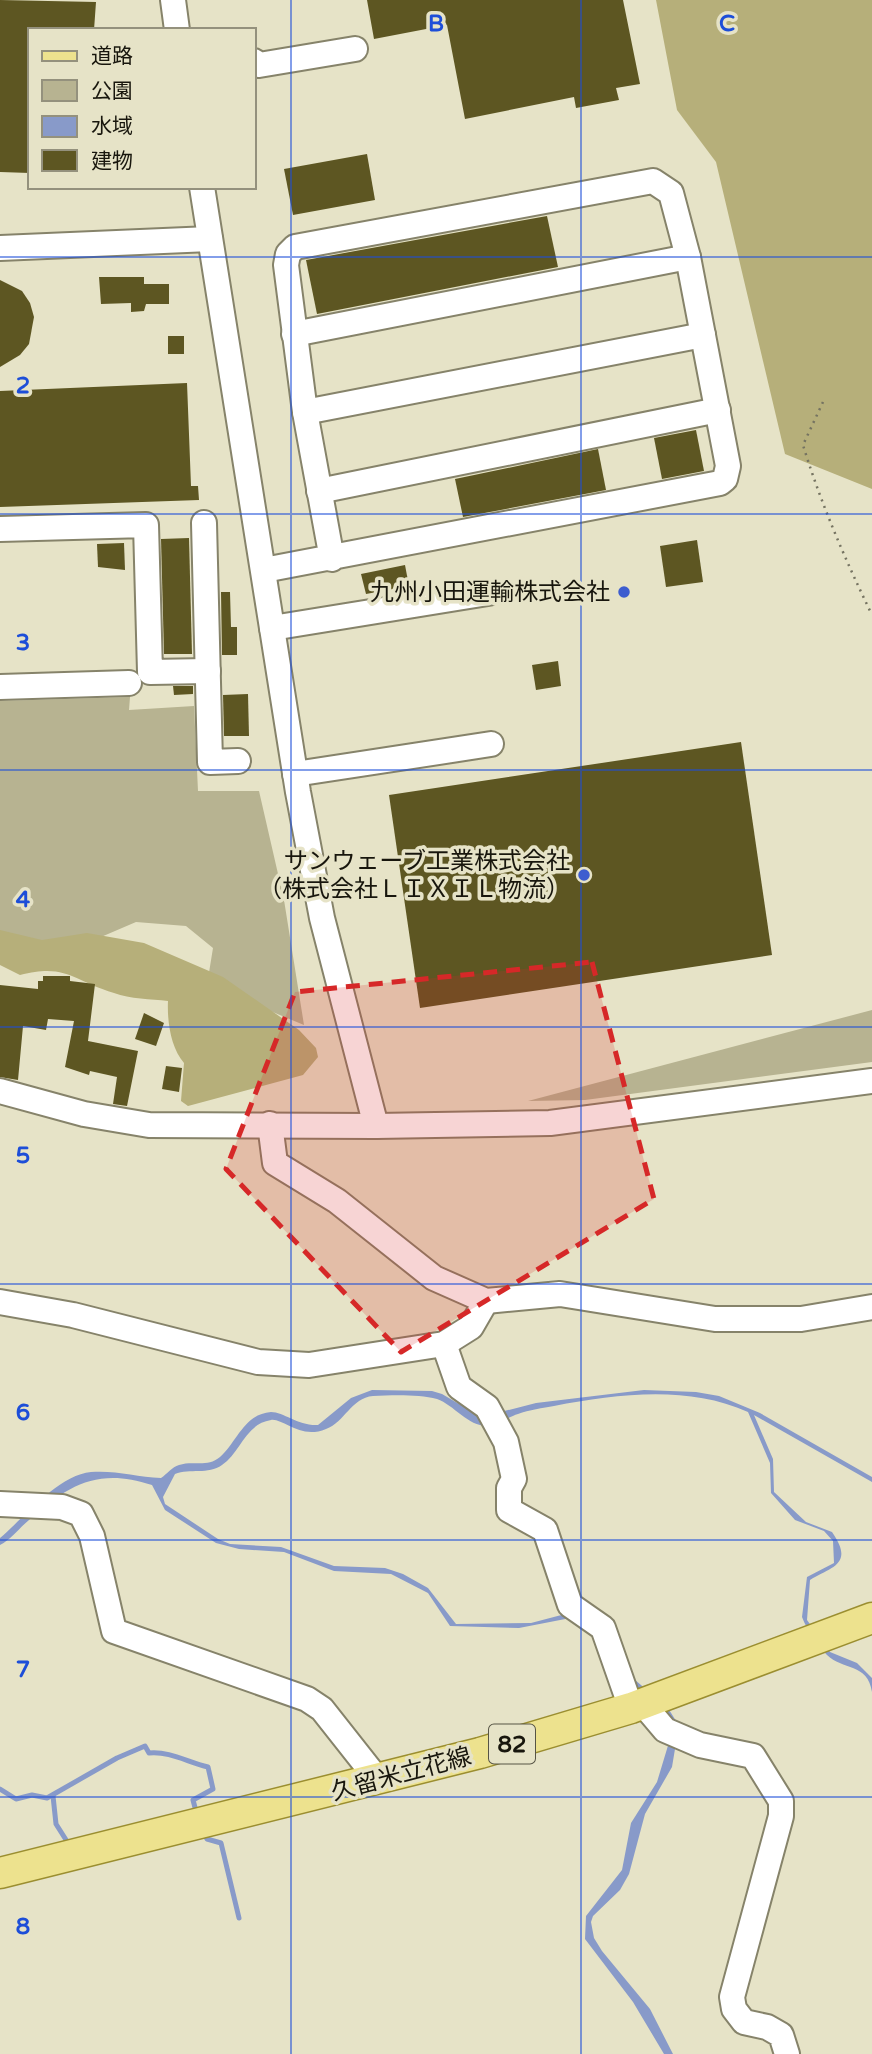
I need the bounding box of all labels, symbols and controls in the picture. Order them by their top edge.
text: B [428,10,444,38]
text: C [719,10,735,38]
legend [28,28,256,189]
text: 道路 [91,44,133,69]
text: 公園 [91,79,133,104]
text: 水域 [91,114,133,139]
text: 建物 [91,149,133,174]
text: 2 [16,372,30,400]
place label: 九州小田運輸株式会社 [370,578,610,607]
marker: 九州小田運輸株式会社 [616,584,632,600]
text: 3 [16,629,30,657]
place label: サンウェーブ工業株式会社 （株式会社ＬＩＸＩＬ物流） [258,847,570,904]
marker: サンウェーブ工業株式会社 （株式会社ＬＩＸＩＬ物流） [576,867,592,883]
text: 4 [16,886,31,914]
text: 5 [16,1142,30,1170]
text: 6 [16,1399,30,1427]
text: 7 [16,1656,30,1684]
road number: 82 [489,1724,535,1764]
street label: 久留米立花線 [328,1742,474,1807]
text: 8 [16,1913,30,1941]

